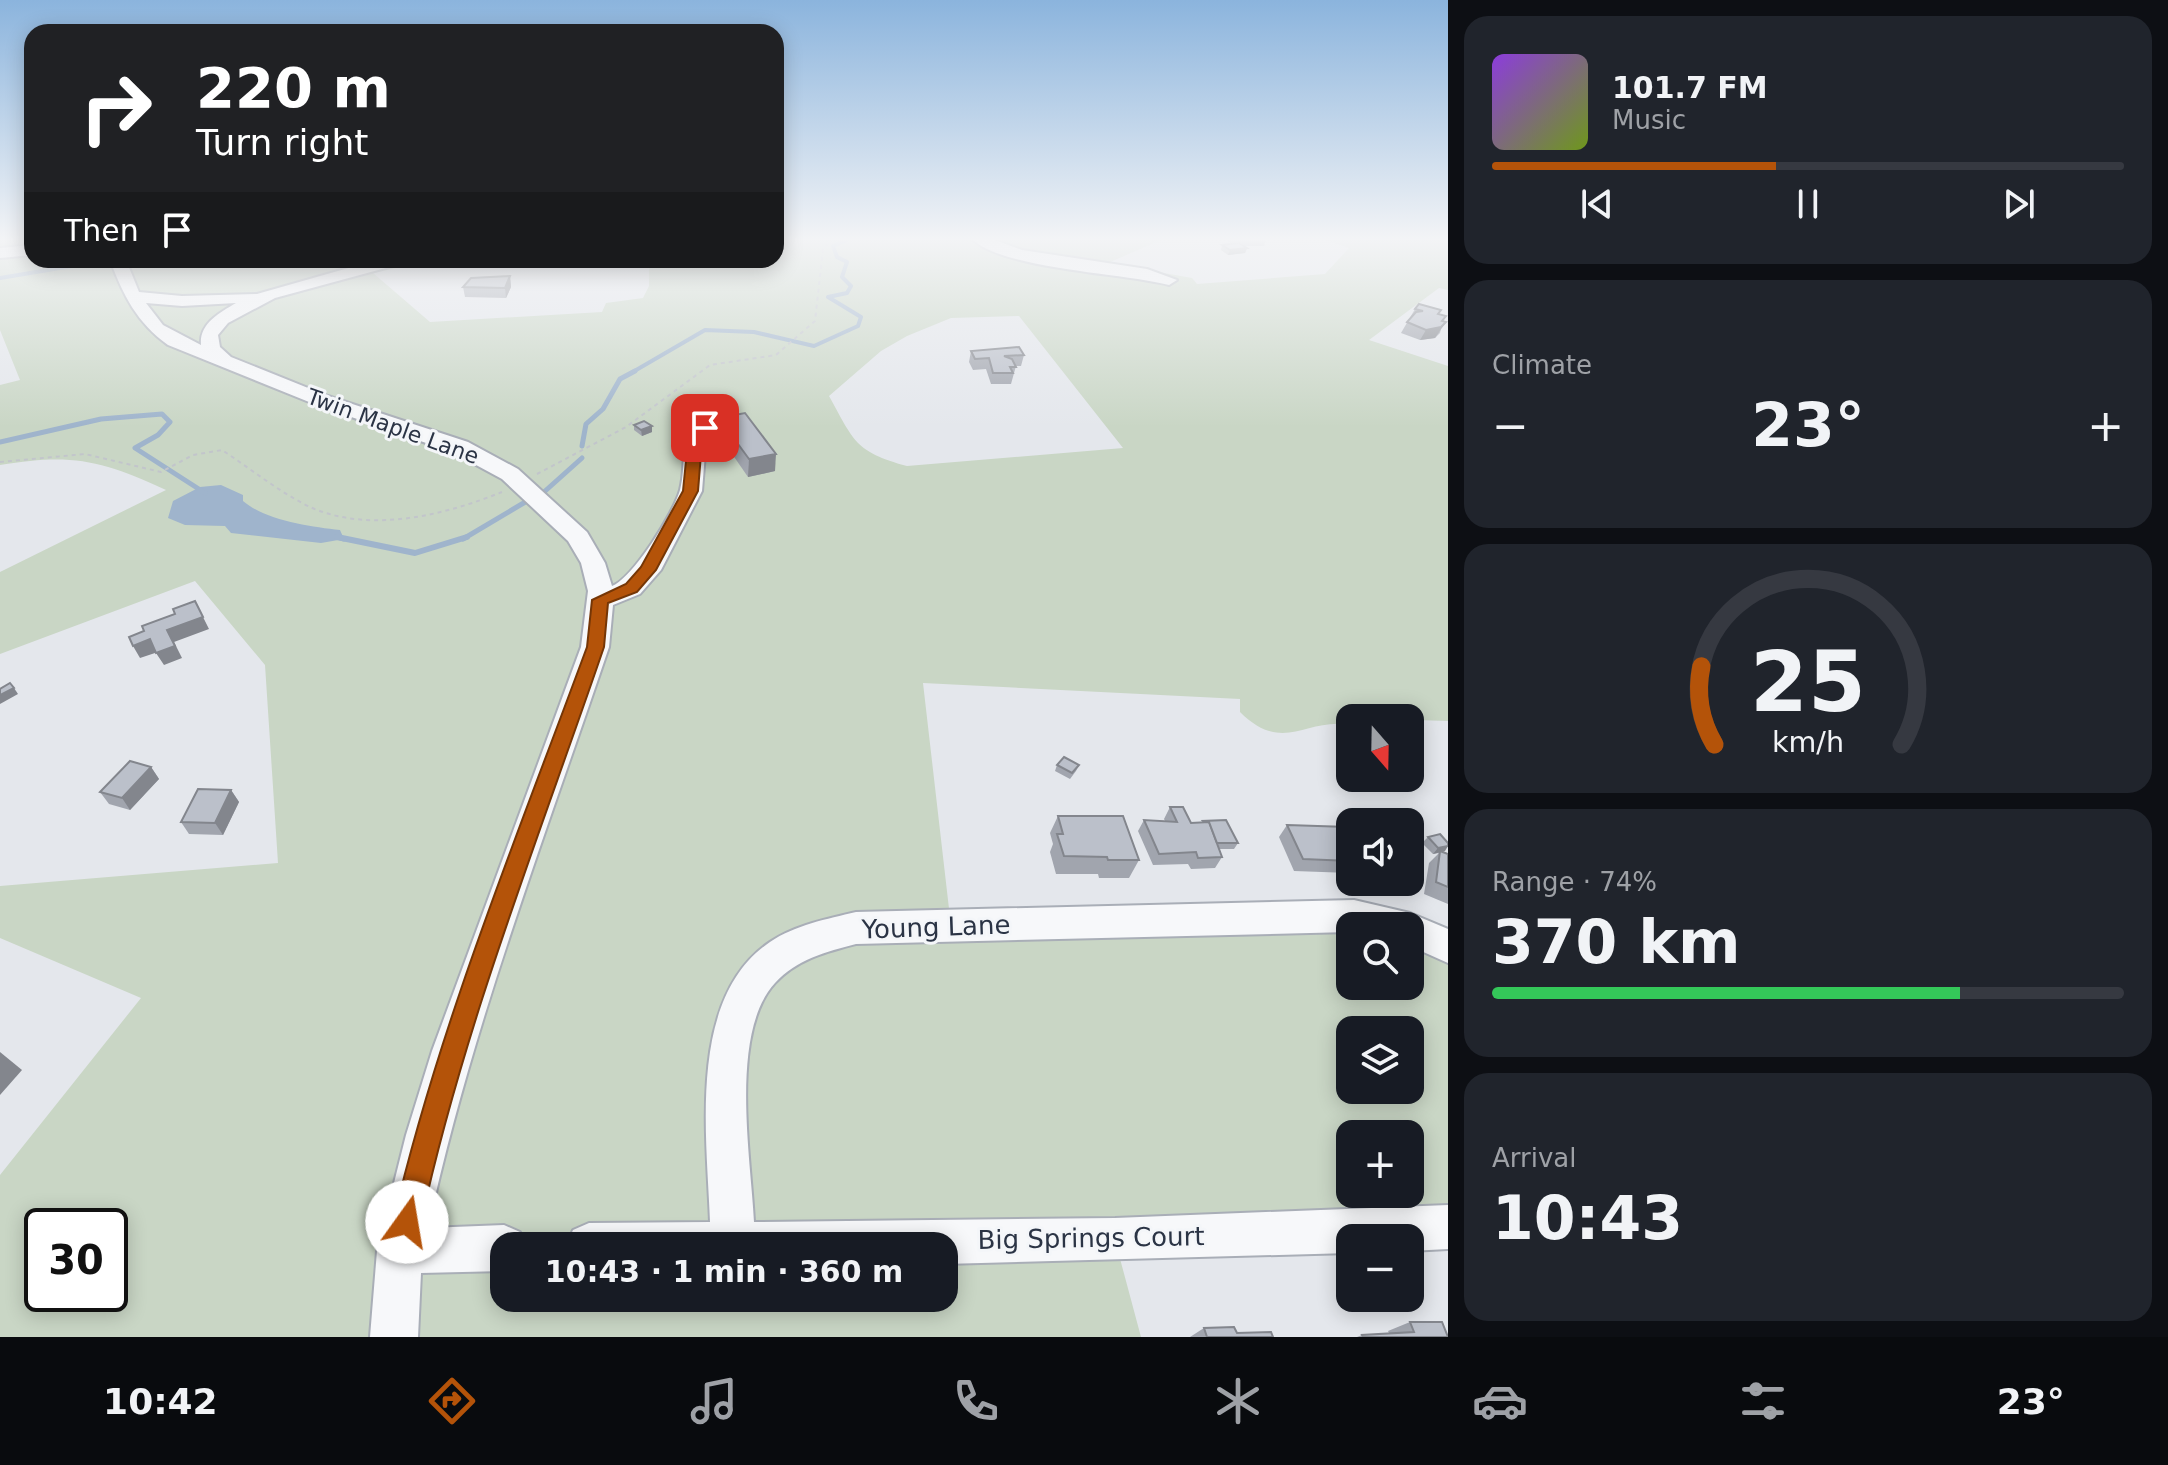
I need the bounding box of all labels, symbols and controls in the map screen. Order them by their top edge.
text: 220 m [196,55,391,120]
icon: right [64,56,168,160]
text: 101.7 FM [1612,70,1768,105]
text: Music [1612,105,1686,135]
text: Turn right [196,122,368,163]
icon: previous [1575,182,1619,226]
icon: pause [1786,182,1830,226]
icon: next [1997,182,2041,226]
icon: arrive [155,208,199,252]
text: Then [64,213,139,248]
text: Climate [1492,350,1592,380]
street label: Twin Maple Lane [303,383,482,469]
text: 23° [1751,390,1865,460]
pin [671,394,739,462]
text: − [1492,400,1529,451]
text: + [2087,400,2124,451]
icon: arrive [683,406,727,450]
text: 25 [1750,633,1866,730]
north arrow [1336,704,1424,792]
map controls [1336,704,1424,1312]
text: km/h [1772,725,1844,759]
button: sound [1336,808,1424,896]
text: Range · 74% [1492,867,1657,897]
text: 370 km [1492,907,1741,977]
street label: Young Lane [860,909,1011,945]
button: search [1336,912,1424,1000]
button: layers [1336,1016,1424,1104]
button: + [1336,1120,1424,1208]
text: Arrival [1492,1143,1576,1173]
position arrow [365,1180,449,1264]
text: 10:43 [1492,1183,1683,1253]
speed limit sign: 30 [24,1208,128,1312]
street label: Big Springs Court [977,1221,1205,1255]
button: − [1336,1224,1424,1312]
text: 10:43 · 1 min · 360 m [545,1254,903,1289]
icon: directions [424,1373,480,1429]
icon: music [686,1373,742,1429]
icon: phone [948,1373,1004,1429]
icon: climate [1210,1373,1266,1429]
icon: car [1472,1373,1528,1429]
icon: filters [1735,1373,1791,1429]
text: 10:42 [103,1381,218,1422]
text: 23° [1997,1381,2065,1422]

